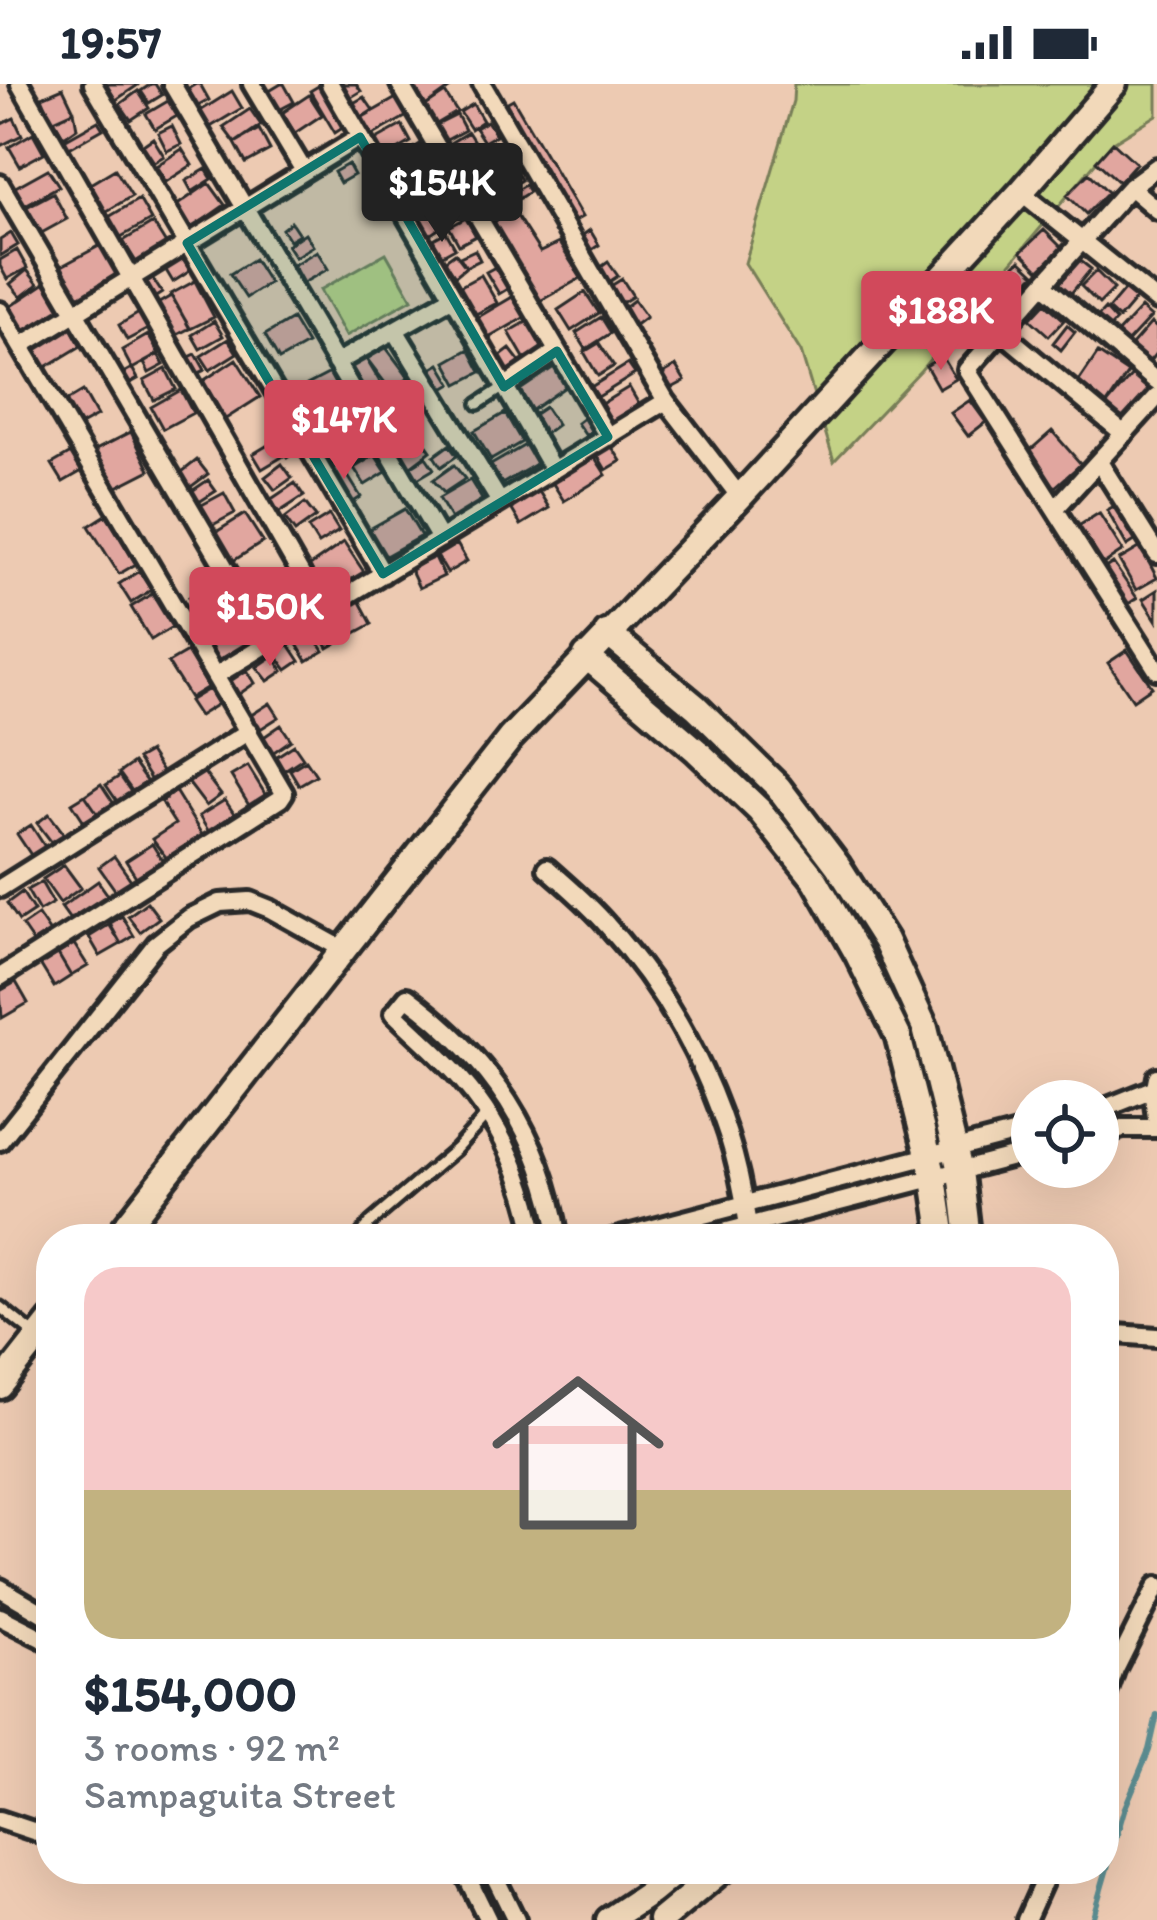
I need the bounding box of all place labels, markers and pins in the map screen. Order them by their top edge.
pin: $154K [358,143,526,245]
pin: $188K [857,271,1025,373]
pin: $147K [260,380,428,482]
pin: $150K [186,567,354,669]

